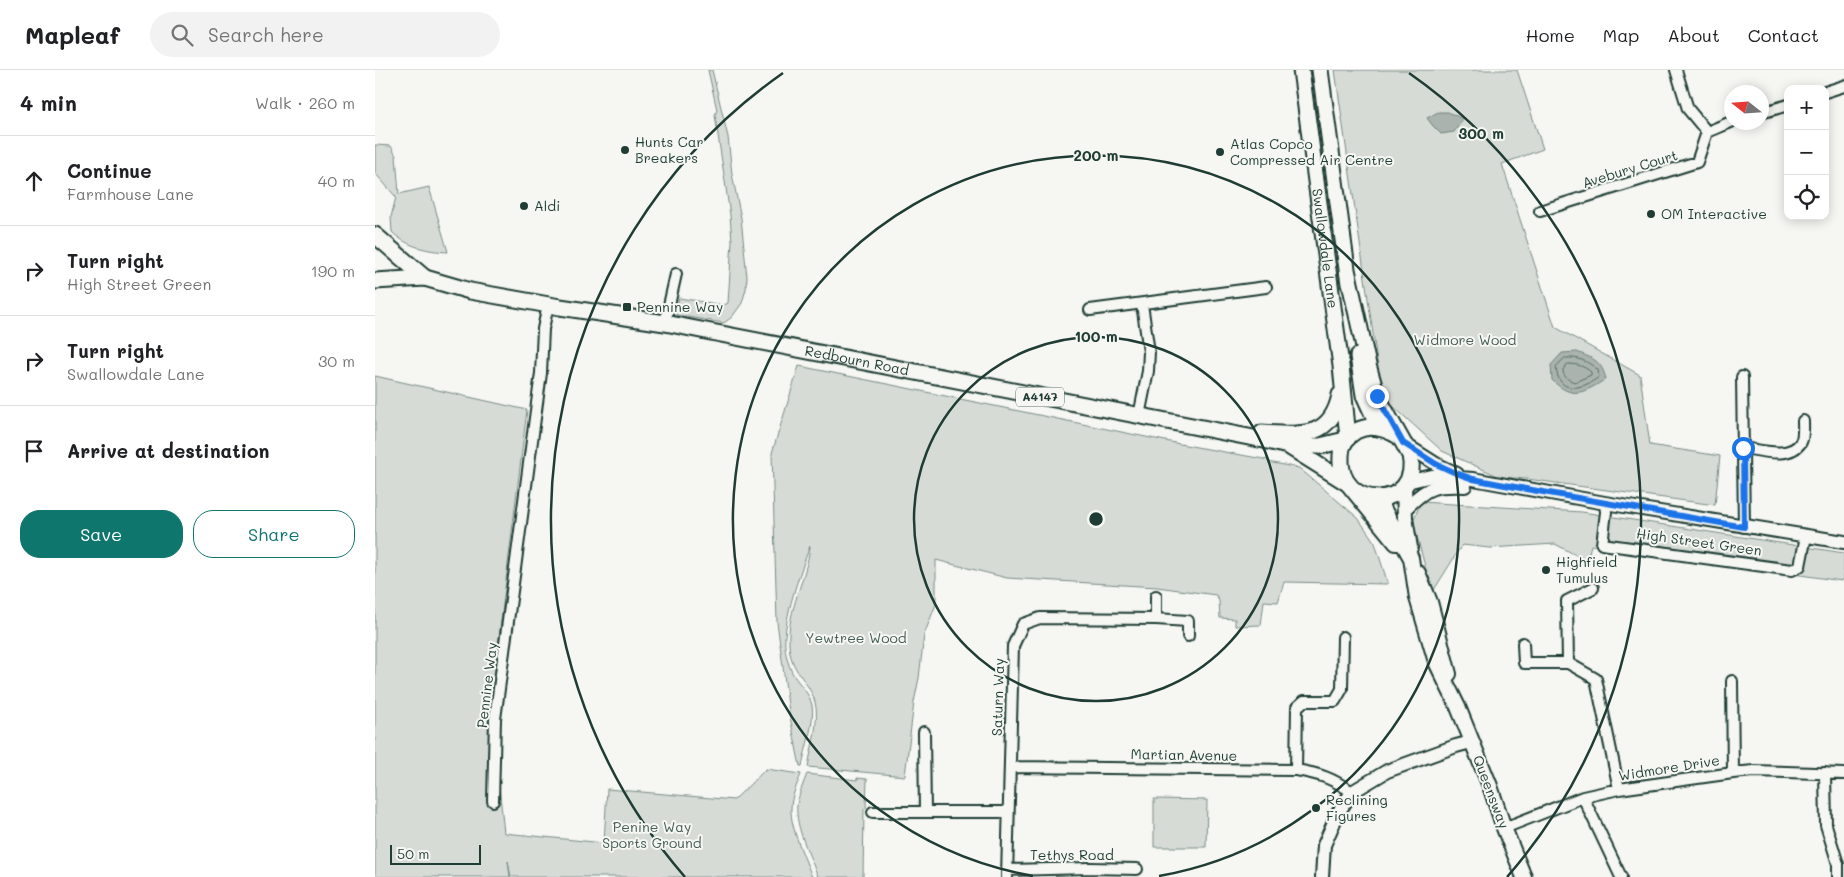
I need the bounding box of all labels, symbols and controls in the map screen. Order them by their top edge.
search box [150,12,500,57]
text: Mapleaf [25,19,120,50]
icon: search [168,21,196,49]
text: Search here [208,22,324,47]
text: Home [1526,23,1575,47]
text: Map [1603,23,1639,47]
text: About [1667,23,1720,47]
text: Contact [1748,23,1819,47]
north arrow [1724,85,1769,130]
map controls [1784,85,1829,220]
button: + [1784,85,1829,130]
text: 4 min [20,89,77,116]
text: Walk · 260 m [255,92,355,113]
text: 300 m [1458,123,1504,143]
button: − [1784,130,1829,175]
place label: Hunts Car Breakers [635,132,704,167]
place label: Atlas Copco Compressed Air Centre [1230,134,1393,169]
marker: Hunts Car Breakers [619,144,631,156]
text: 200 m [1074,145,1119,165]
street label: Avebury Court [1580,145,1680,192]
marker: Atlas Copco Compressed Air Centre [1214,146,1226,158]
text: Continue [67,158,152,183]
icon: ahead [20,167,48,195]
text: 40 m [318,170,355,191]
button: locate [1784,175,1829,220]
text: Farmhouse Lane [67,183,194,204]
street label: Swallowdale Lane [1308,187,1343,309]
place label: Aldi [534,196,560,215]
marker: Aldi [518,200,530,212]
place label: OM Interactive [1661,204,1767,223]
marker: OM Interactive [1645,208,1657,220]
text: Turn right [67,248,164,273]
icon: right [20,257,48,285]
text: 190 m [311,260,355,281]
text: High Street Green [67,273,211,294]
place label: Pennine Way [637,297,723,316]
marker: Pennine Way [621,301,633,313]
text: 100 m [1074,326,1118,346]
park label: Widmore Wood [1414,330,1517,349]
text: Turn right [67,338,164,363]
street label: Redbourn Road [803,341,911,379]
icon: right [20,347,48,375]
text: 30 m [318,350,355,371]
text: Swallowdale Lane [67,363,205,384]
route end [1366,385,1389,408]
road number: A4147 [1016,388,1064,407]
icon: arrive [20,437,48,465]
route start [1732,437,1755,460]
text: Arrive at destination [67,438,270,463]
button: Save [20,510,183,558]
button: Share [193,510,355,558]
centre of rings [1087,510,1105,528]
street label: High Street Green [1635,523,1763,560]
place label: Highfield Tumulus [1556,552,1617,587]
marker: Highfield Tumulus [1540,564,1552,576]
park label: Yewtree Wood [805,628,907,647]
street label: Pennine Way [472,641,501,729]
street label: Saturn Way [987,658,1008,736]
street label: Martian Avenue [1130,744,1238,765]
street label: Widmore Drive [1617,750,1721,785]
street label: Queensway [1469,752,1514,831]
place label: Reclining Figures [1326,790,1388,825]
marker: Reclining Figures [1310,802,1322,814]
park label: Penine Way Sports Ground [602,817,702,852]
scale bar [390,842,481,865]
text: 50 m [397,844,429,863]
street label: Tethys Road [1030,845,1114,864]

